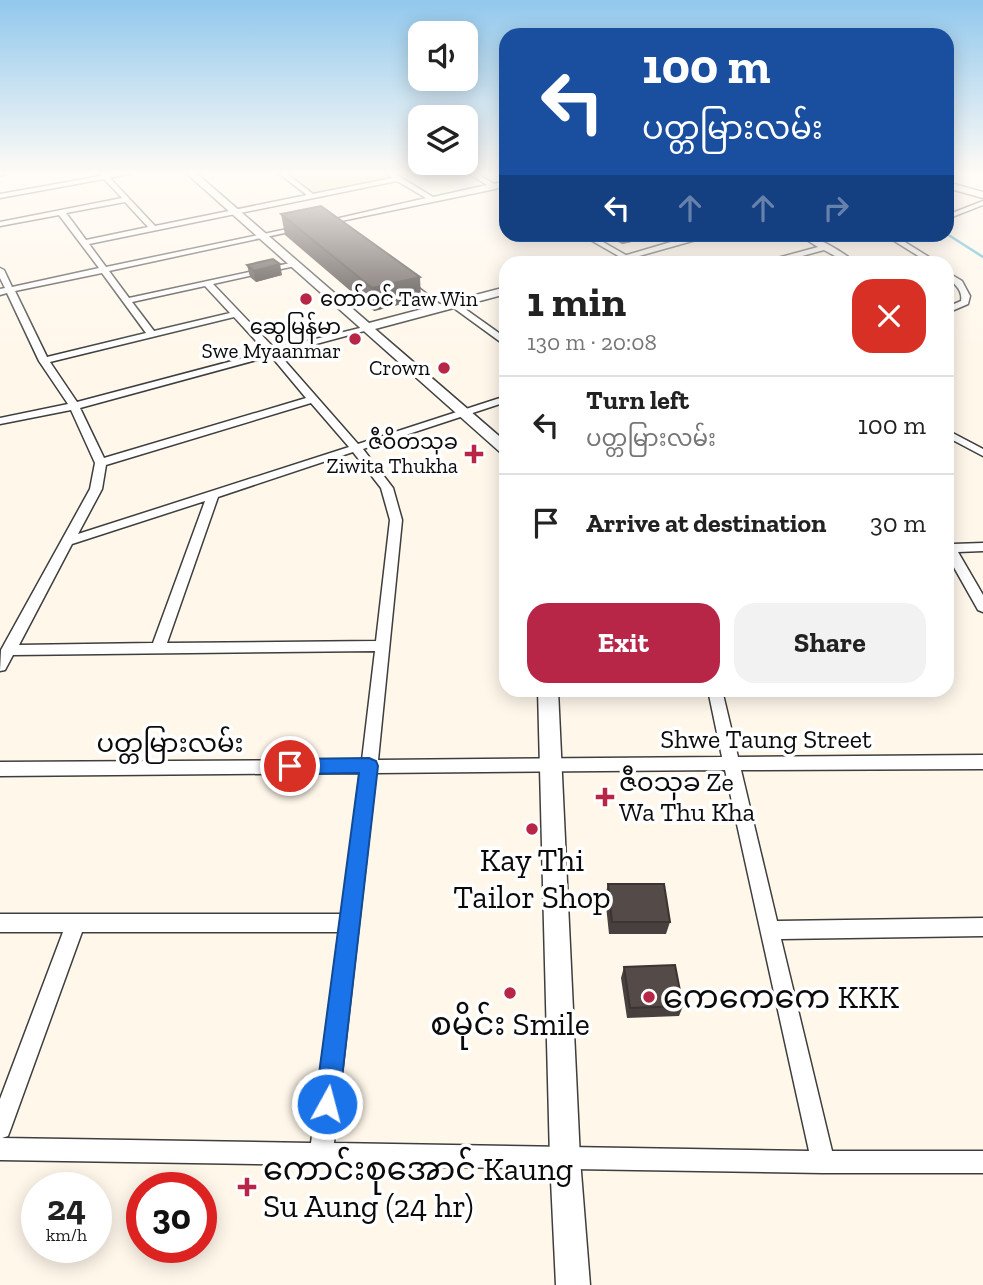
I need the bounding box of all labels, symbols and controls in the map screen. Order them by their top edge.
map controls [408,21,478,175]
button: sound [408,21,478,91]
text: 100 m [642,37,770,96]
icon: left [527,56,618,147]
button: layers [408,105,478,175]
text: ပတ္တမြားလမ်း [642,109,823,147]
icon: left [598,189,636,227]
icon: ahead [671,189,709,227]
icon: ahead [744,189,782,227]
icon: right [817,189,855,227]
text: 1 min [527,276,626,327]
button: close [852,279,926,353]
place label: တော်ဝင် Taw Win [320,283,478,311]
marker: တော်ဝင် Taw Win [298,291,314,307]
place label: ဆွေမြန်မာ Swe Myaanmar [201,311,341,363]
text: 130 m · 20:08 [527,328,657,356]
marker: ဆွေမြန်မာ Swe Myaanmar [347,331,363,347]
place label: Crown [369,355,430,380]
marker: Crown [436,360,452,376]
text: Turn left [586,384,689,416]
icon: left [527,406,565,444]
text: 100 m [858,409,926,441]
text: ပတ္တမြားလမ်း [586,424,716,452]
place label: ဇီဝိတသုခ Ziwita Thukha [327,426,458,478]
marker: ဇီဝိတသုခ Ziwita Thukha [464,444,484,464]
icon: arrive [527,504,565,542]
text: Arrive at destination [586,507,826,539]
text: 30 m [870,507,926,539]
button: Exit [527,603,720,683]
button: Share [734,603,926,683]
street label: Shwe Taung Street [660,723,872,755]
street label: ပတ္တမြားလမ်း [96,726,244,764]
pin [260,736,320,796]
icon: arrive [271,747,309,785]
place label: ဇီ၀သုခ Ze Wa Thu Kha [619,765,756,828]
marker: ဇီ၀သုခ Ze Wa Thu Kha [597,789,613,805]
marker: Kay Thi Tailor Shop [524,821,540,837]
place label: Kay Thi Tailor Shop [453,841,611,916]
place label: ကေကေကေ KKK [663,978,900,1016]
marker: စမိုင်း Smile [502,985,518,1001]
marker: ကေကေကေ KKK [641,989,657,1005]
place label: စမိုင်း Smile [430,1001,590,1050]
position arrow [290,1067,364,1141]
place label: ကောင်းစုအောင် Kaung Su Aung (24 hr) [263,1146,573,1225]
speed limit sign: 30 [126,1172,217,1263]
marker: ကောင်းစုအောင် Kaung Su Aung (24 hr) [237,1177,257,1197]
text: 24 [47,1187,86,1229]
text: km/h [46,1224,87,1246]

